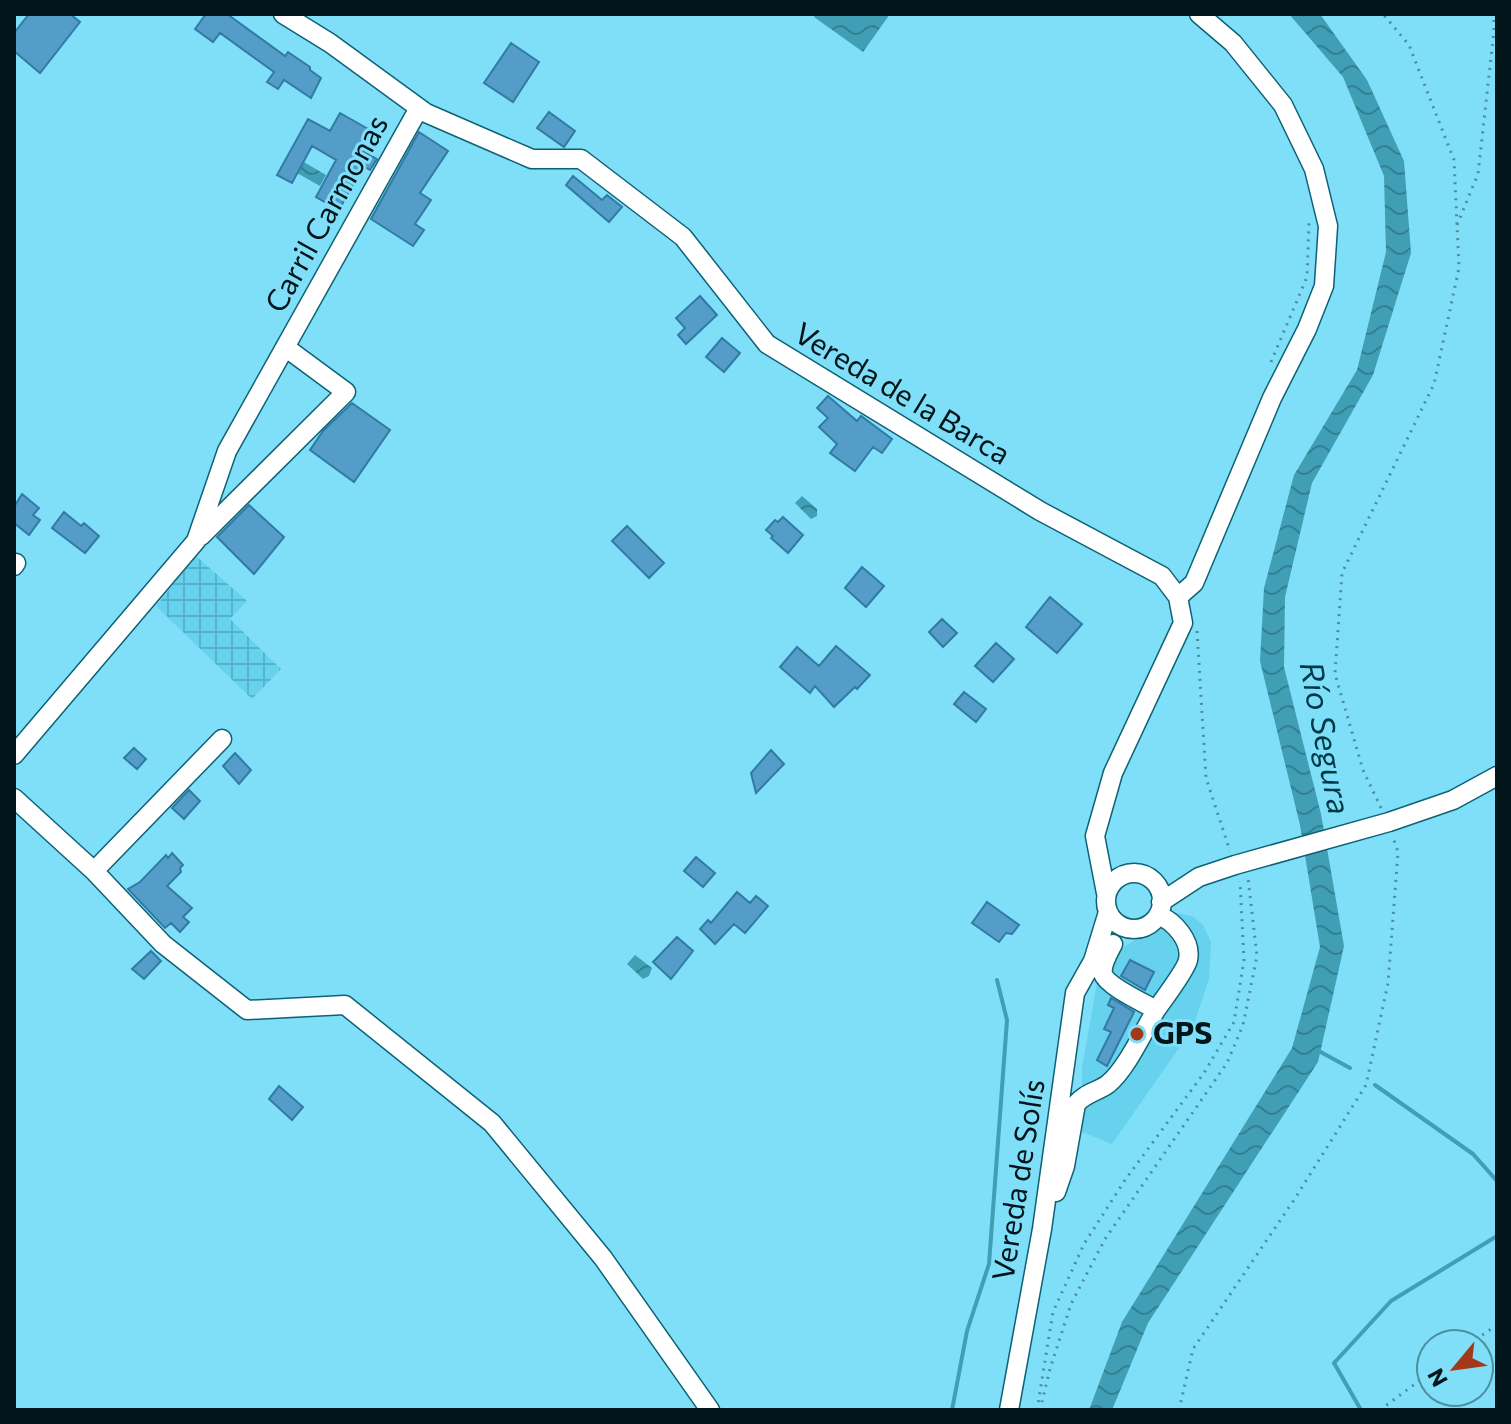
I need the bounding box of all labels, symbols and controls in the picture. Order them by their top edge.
street label: Carril Carmonas [255,108,394,318]
street label: Vereda de la Barca [789,313,1018,471]
water label: Río Segura [1293,658,1361,818]
place label: GPS [1153,1013,1212,1050]
marker: GPS [1128,1025,1146,1043]
street label: Vereda de Solís [982,1076,1051,1283]
north arrow [1415,1328,1495,1408]
text: N [1421,1364,1453,1392]

